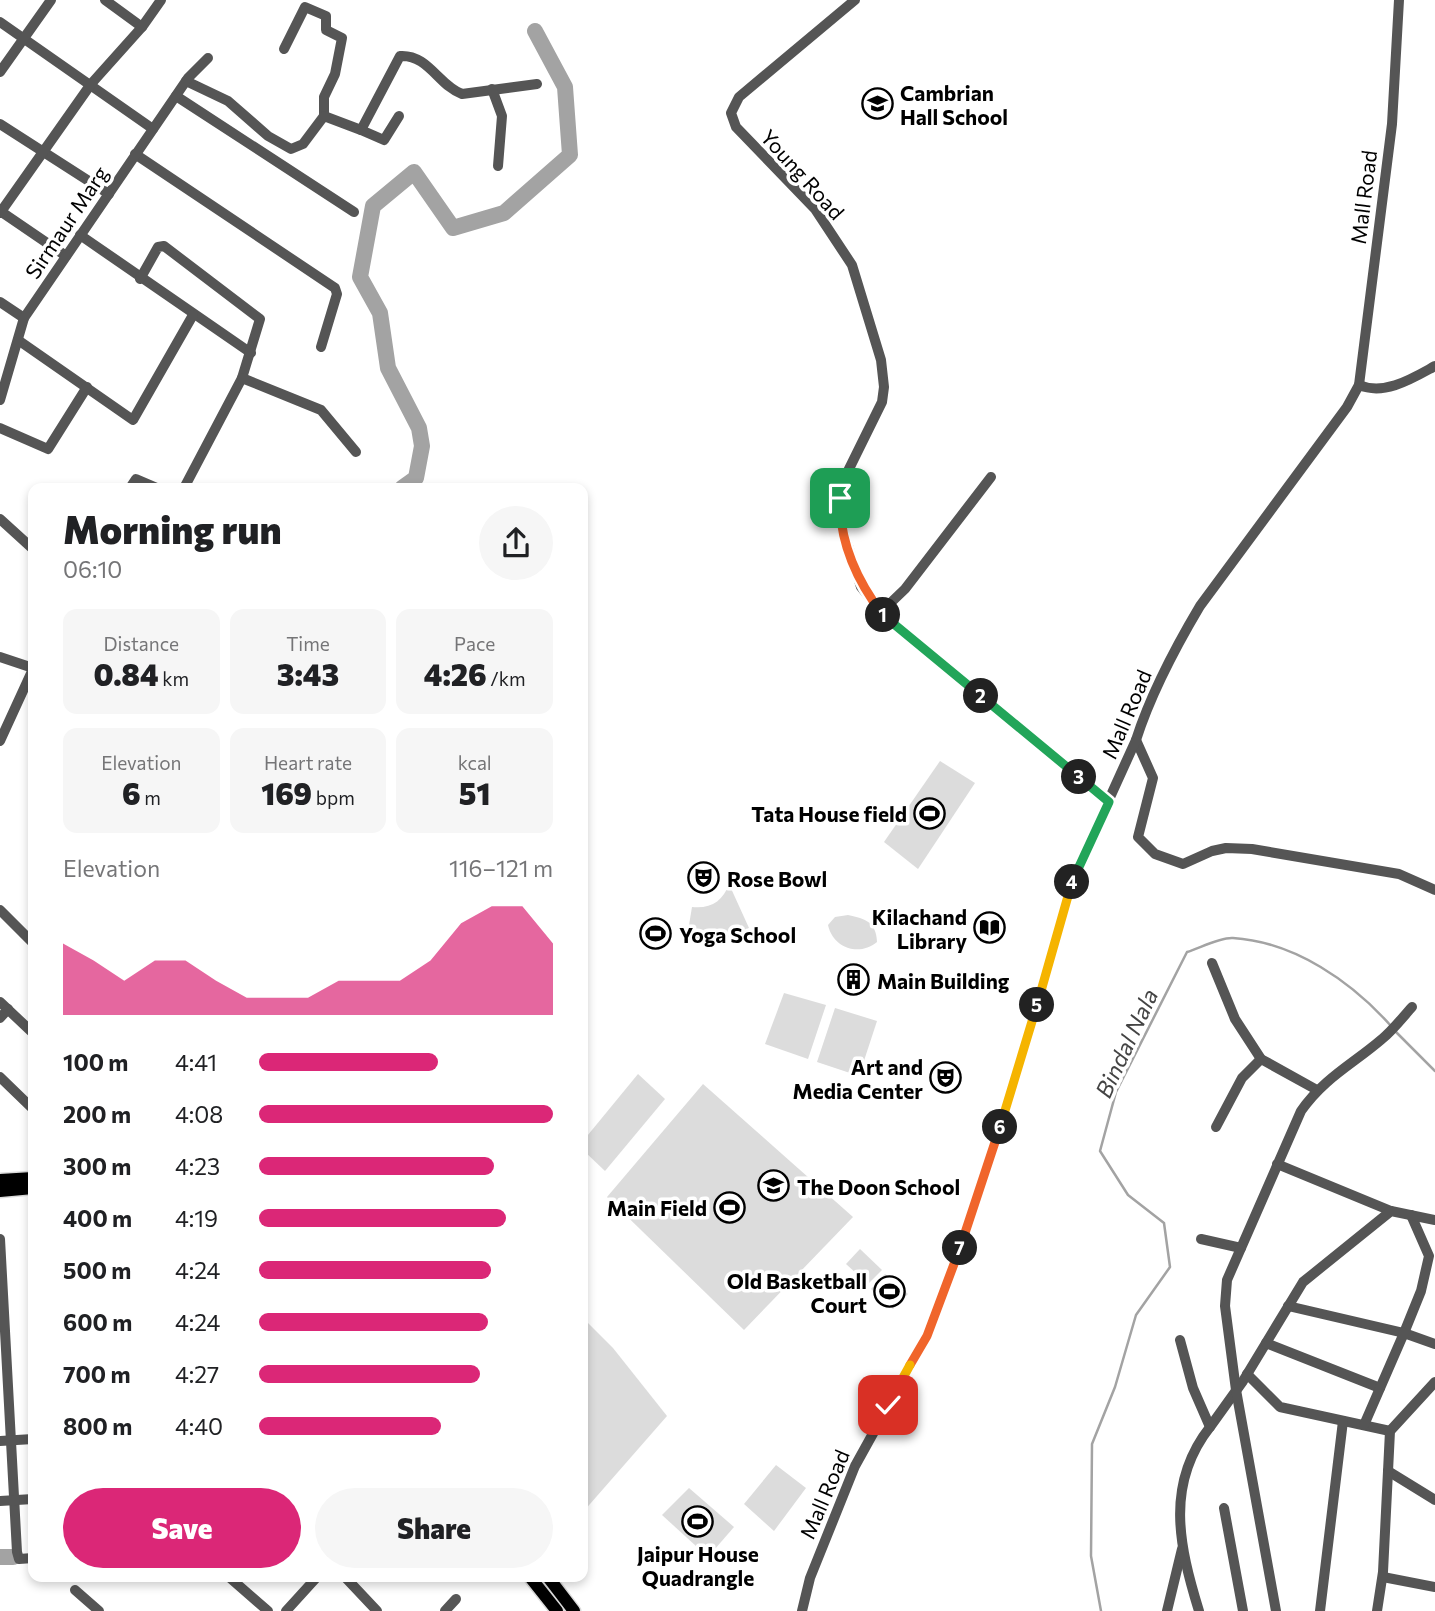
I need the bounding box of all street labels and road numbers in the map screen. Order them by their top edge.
street label: Young Road [756,124,850,224]
street label: Mall Road [1345,149,1381,245]
street label: Sirmaur Marg [19,161,113,283]
street label: Mall Road [1096,666,1156,762]
street label: Mall Road [794,1446,854,1542]

